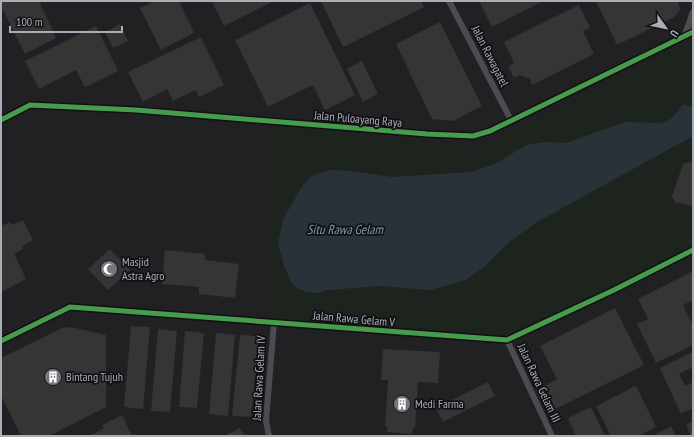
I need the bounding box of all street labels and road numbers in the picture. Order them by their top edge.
street label: Jalan Rawagatel [468,22,512,89]
street label: Jalan Puloayang Raya [312,107,403,130]
street label: Jalan Rawa Gelam V [311,307,396,330]
street label: Jalan Rawa Gelam IV [249,335,268,422]
street label: Jalan Rawa Gelam III [514,340,564,425]

